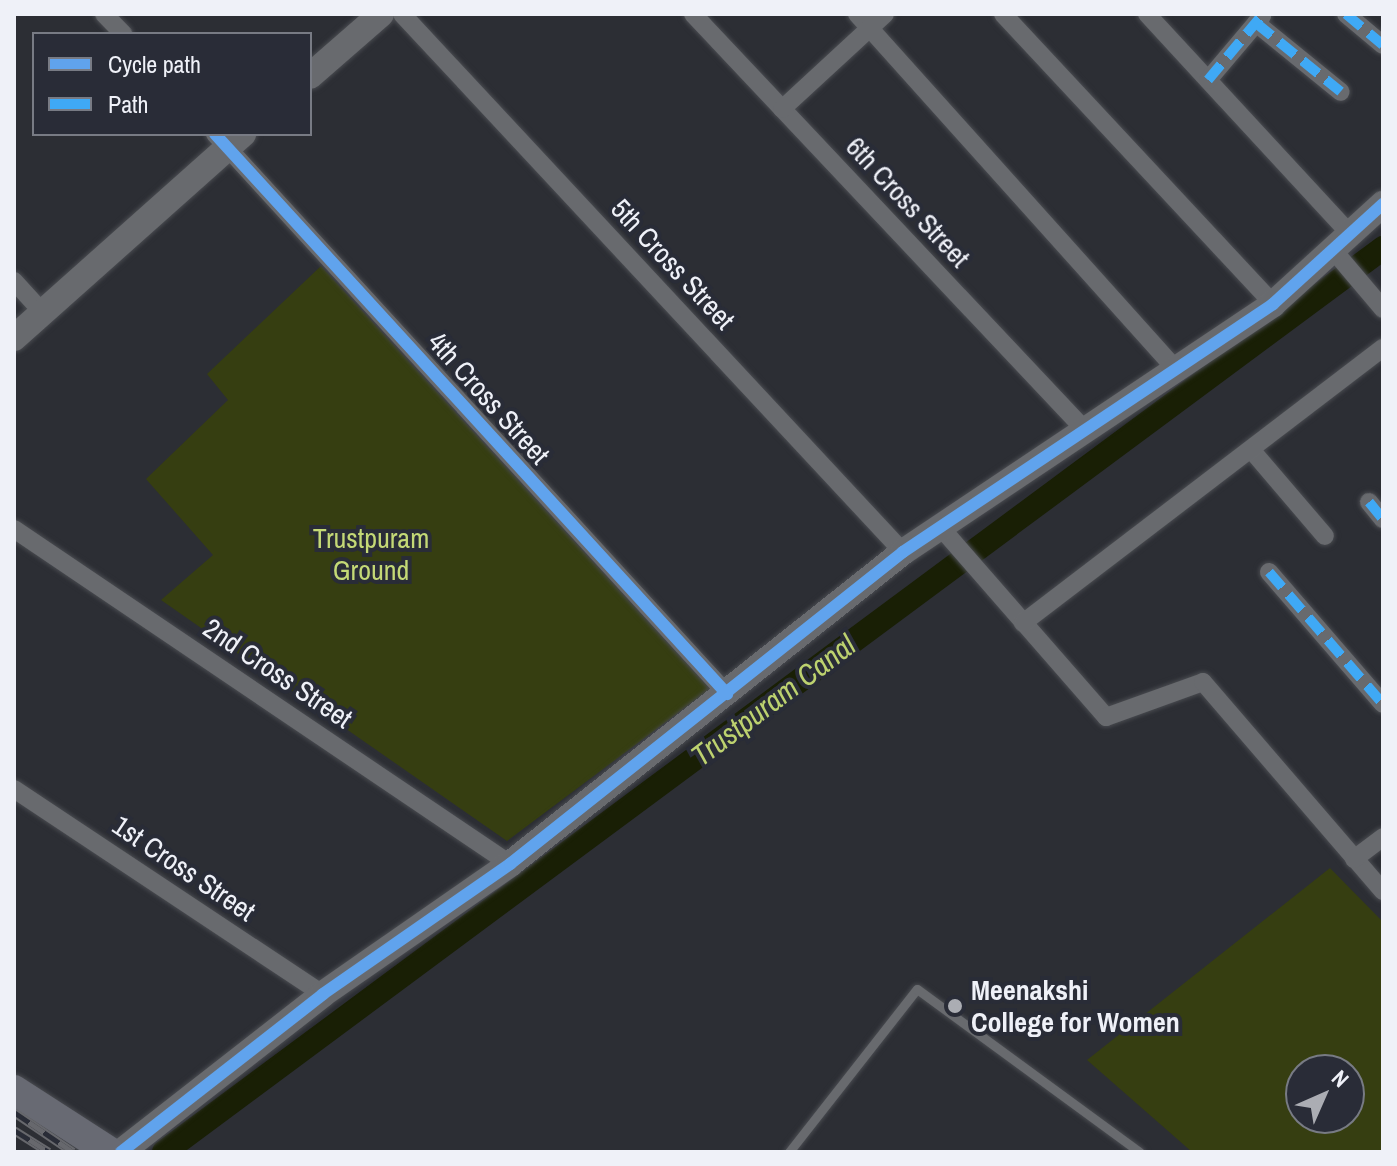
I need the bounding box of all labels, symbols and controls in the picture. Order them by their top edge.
legend [32,32,312,136]
text: Cycle path [108,48,201,80]
text: Path [108,88,149,120]
street label: 6th Cross Street [839,130,977,274]
street label: 5th Cross Street [604,192,742,336]
street label: 4th Cross Street [421,325,557,471]
park label: Trustpuram Ground [313,521,429,587]
street label: 2nd Cross Street [197,611,359,735]
water label: Trustpuram Canal [684,627,862,773]
street label: 1st Cross Street [106,808,262,928]
place label: Meenakshi College for Women [971,973,1180,1039]
marker: Meenakshi College for Women [946,997,964,1015]
north arrow [1285,1054,1365,1134]
text: N [1325,1063,1356,1094]

